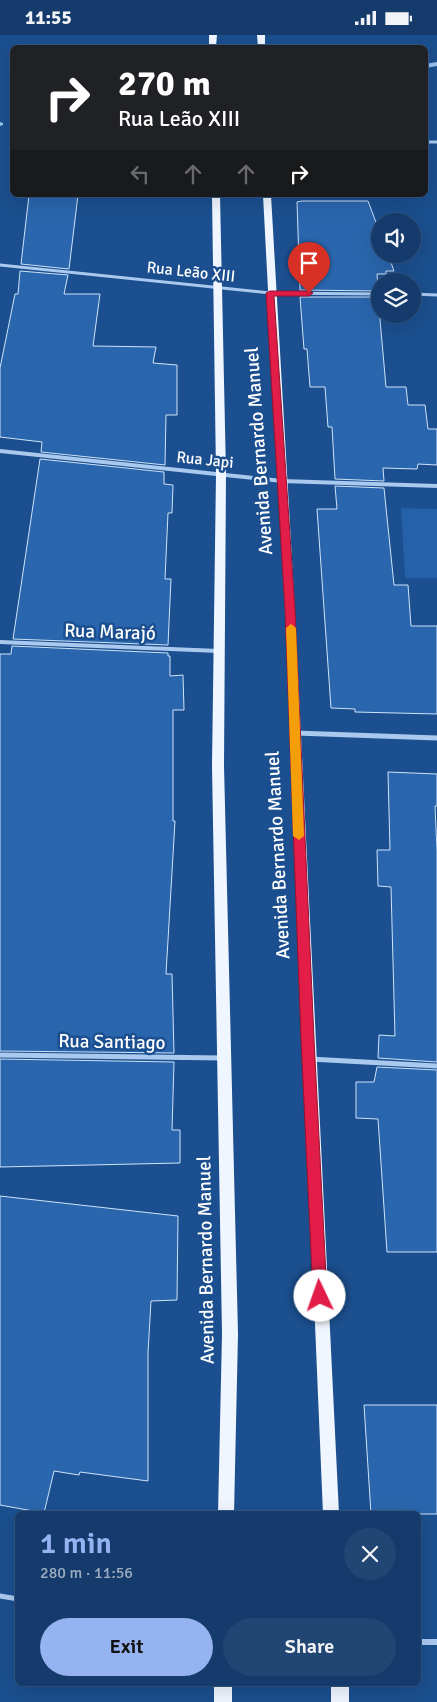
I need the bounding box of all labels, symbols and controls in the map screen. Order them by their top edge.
text: 11:55 [25,6,72,30]
text: 270 m [118,62,211,105]
icon: right [35,65,100,130]
text: Rua Leão XIII [118,105,240,132]
icon: left [126,160,154,188]
icon: ahead [179,160,207,188]
icon: ahead [232,160,260,188]
icon: right [285,160,313,188]
map controls [371,213,421,323]
button: sound [371,213,421,263]
pin [288,242,330,293]
icon: arrive [295,249,323,277]
street label: Rua Leão XIII [146,257,236,287]
button: layers [371,273,421,323]
street label: Avenida Bernardo Manuel [240,346,278,556]
street label: Rua Japi [175,447,235,473]
street label: Rua Marajó [64,618,156,646]
street label: Avenida Bernardo Manuel [261,750,295,960]
street label: Rua Santiago [58,1029,166,1055]
street label: Avenida Bernardo Manuel [192,1156,220,1364]
position arrow [293,1269,345,1321]
text: 1 min [40,1525,112,1562]
button: close [344,1528,396,1580]
text: 280 m · 11:56 [40,1563,133,1583]
button: Exit [40,1618,213,1676]
button: Share [223,1618,396,1676]

